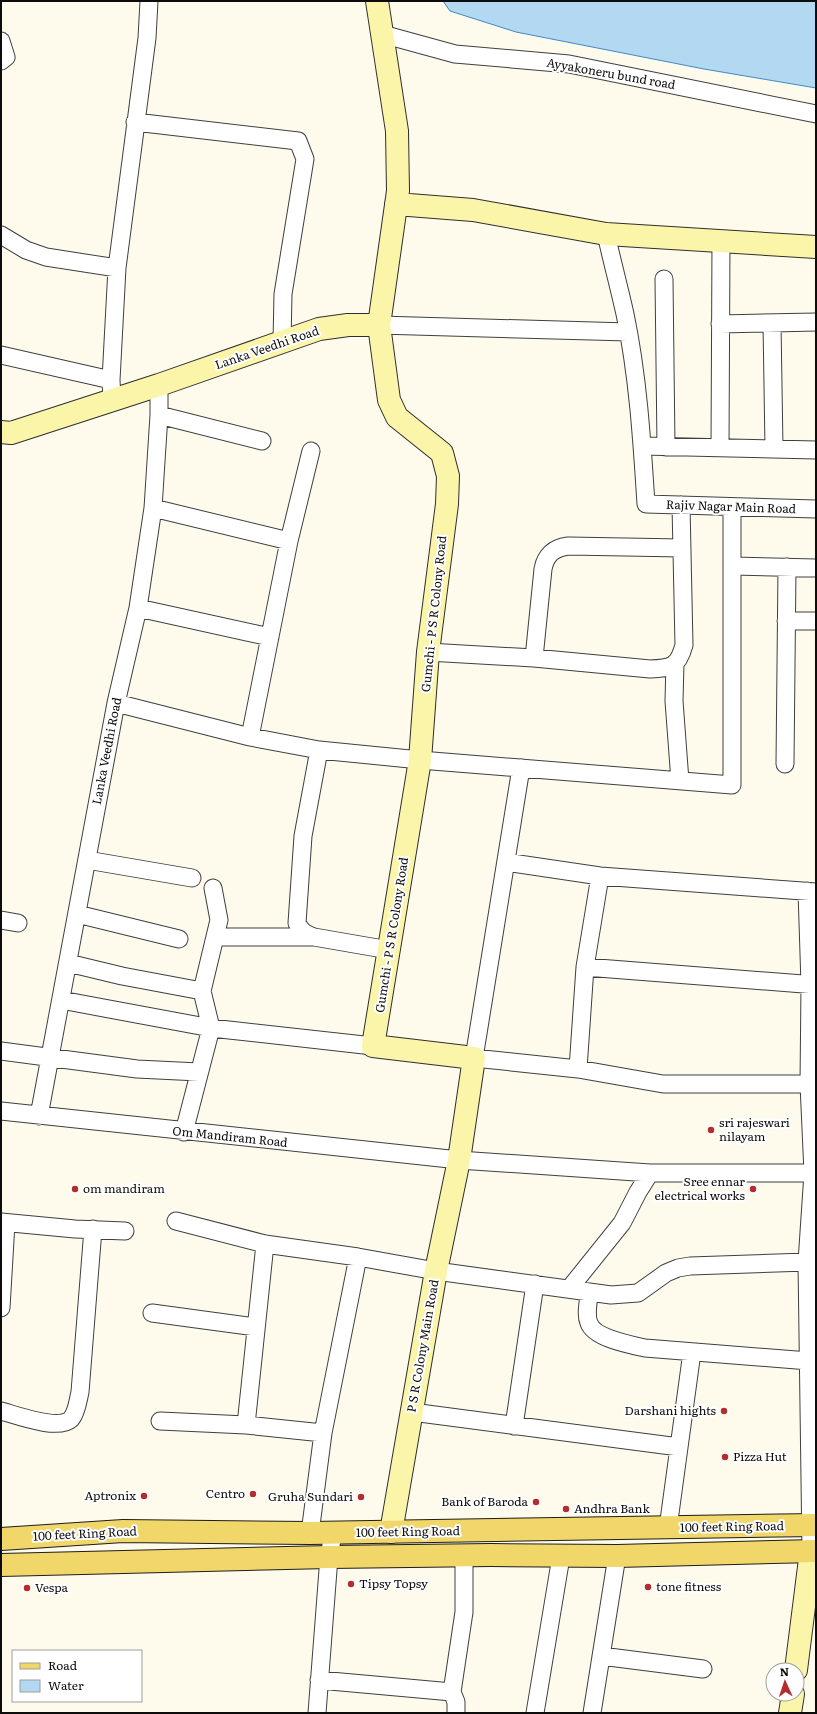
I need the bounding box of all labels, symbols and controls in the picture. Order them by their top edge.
street label: Ayyakoneru bund road [545,53,678,93]
street label: Lanka Veedhi Road [212,321,322,373]
street label: Rajiv Nagar Main Road [666,495,797,517]
street label: Gumchi - P S R Colony Road [416,534,450,693]
street label: Lanka Veedhi Road [87,695,125,806]
street label: Gumchi - P S R Colony Road [370,855,412,1014]
place label: sri rajeswari nilayam [719,1113,790,1145]
street label: Om Mandiram Road [172,1121,289,1151]
marker: sri rajeswari nilayam [706,1125,716,1135]
place label: Sree ennar electrical works [654,1172,746,1204]
place label: om mandiram [83,1179,165,1197]
marker: om mandiram [70,1184,80,1194]
marker: Sree ennar electrical works [748,1184,758,1194]
street label: P S R Colony Main Road [401,1277,443,1414]
place label: Darshani hights [625,1401,717,1419]
marker: Darshani hights [719,1406,729,1416]
place label: Pizza Hut [733,1447,787,1465]
marker: Pizza Hut [720,1452,730,1462]
place label: Centro [206,1484,245,1502]
place label: Aptronix [84,1486,136,1504]
place label: Gruha Sundari [268,1487,353,1505]
marker: Centro [248,1489,258,1499]
marker: Aptronix [139,1491,149,1501]
marker: Gruha Sundari [356,1492,366,1502]
place label: Bank of Baroda [441,1492,529,1510]
marker: Bank of Baroda [531,1497,541,1507]
place label: Andhra Bank [574,1499,650,1517]
marker: Andhra Bank [561,1504,571,1514]
street label: 100 feet Ring Road [680,1516,785,1536]
street label: 100 feet Ring Road [33,1521,138,1545]
street label: 100 feet Ring Road [356,1521,461,1541]
place label: Tipsy Topsy [359,1574,428,1592]
place label: tone fitness [656,1577,722,1595]
place label: Vespa [35,1578,69,1596]
marker: Tipsy Topsy [346,1579,356,1589]
marker: tone fitness [643,1582,653,1592]
marker: Vespa [22,1583,32,1593]
legend [12,1650,142,1702]
text: Road [48,1656,78,1674]
north arrow [765,1662,805,1702]
text: N [779,1663,789,1679]
text: Water [48,1676,84,1694]

